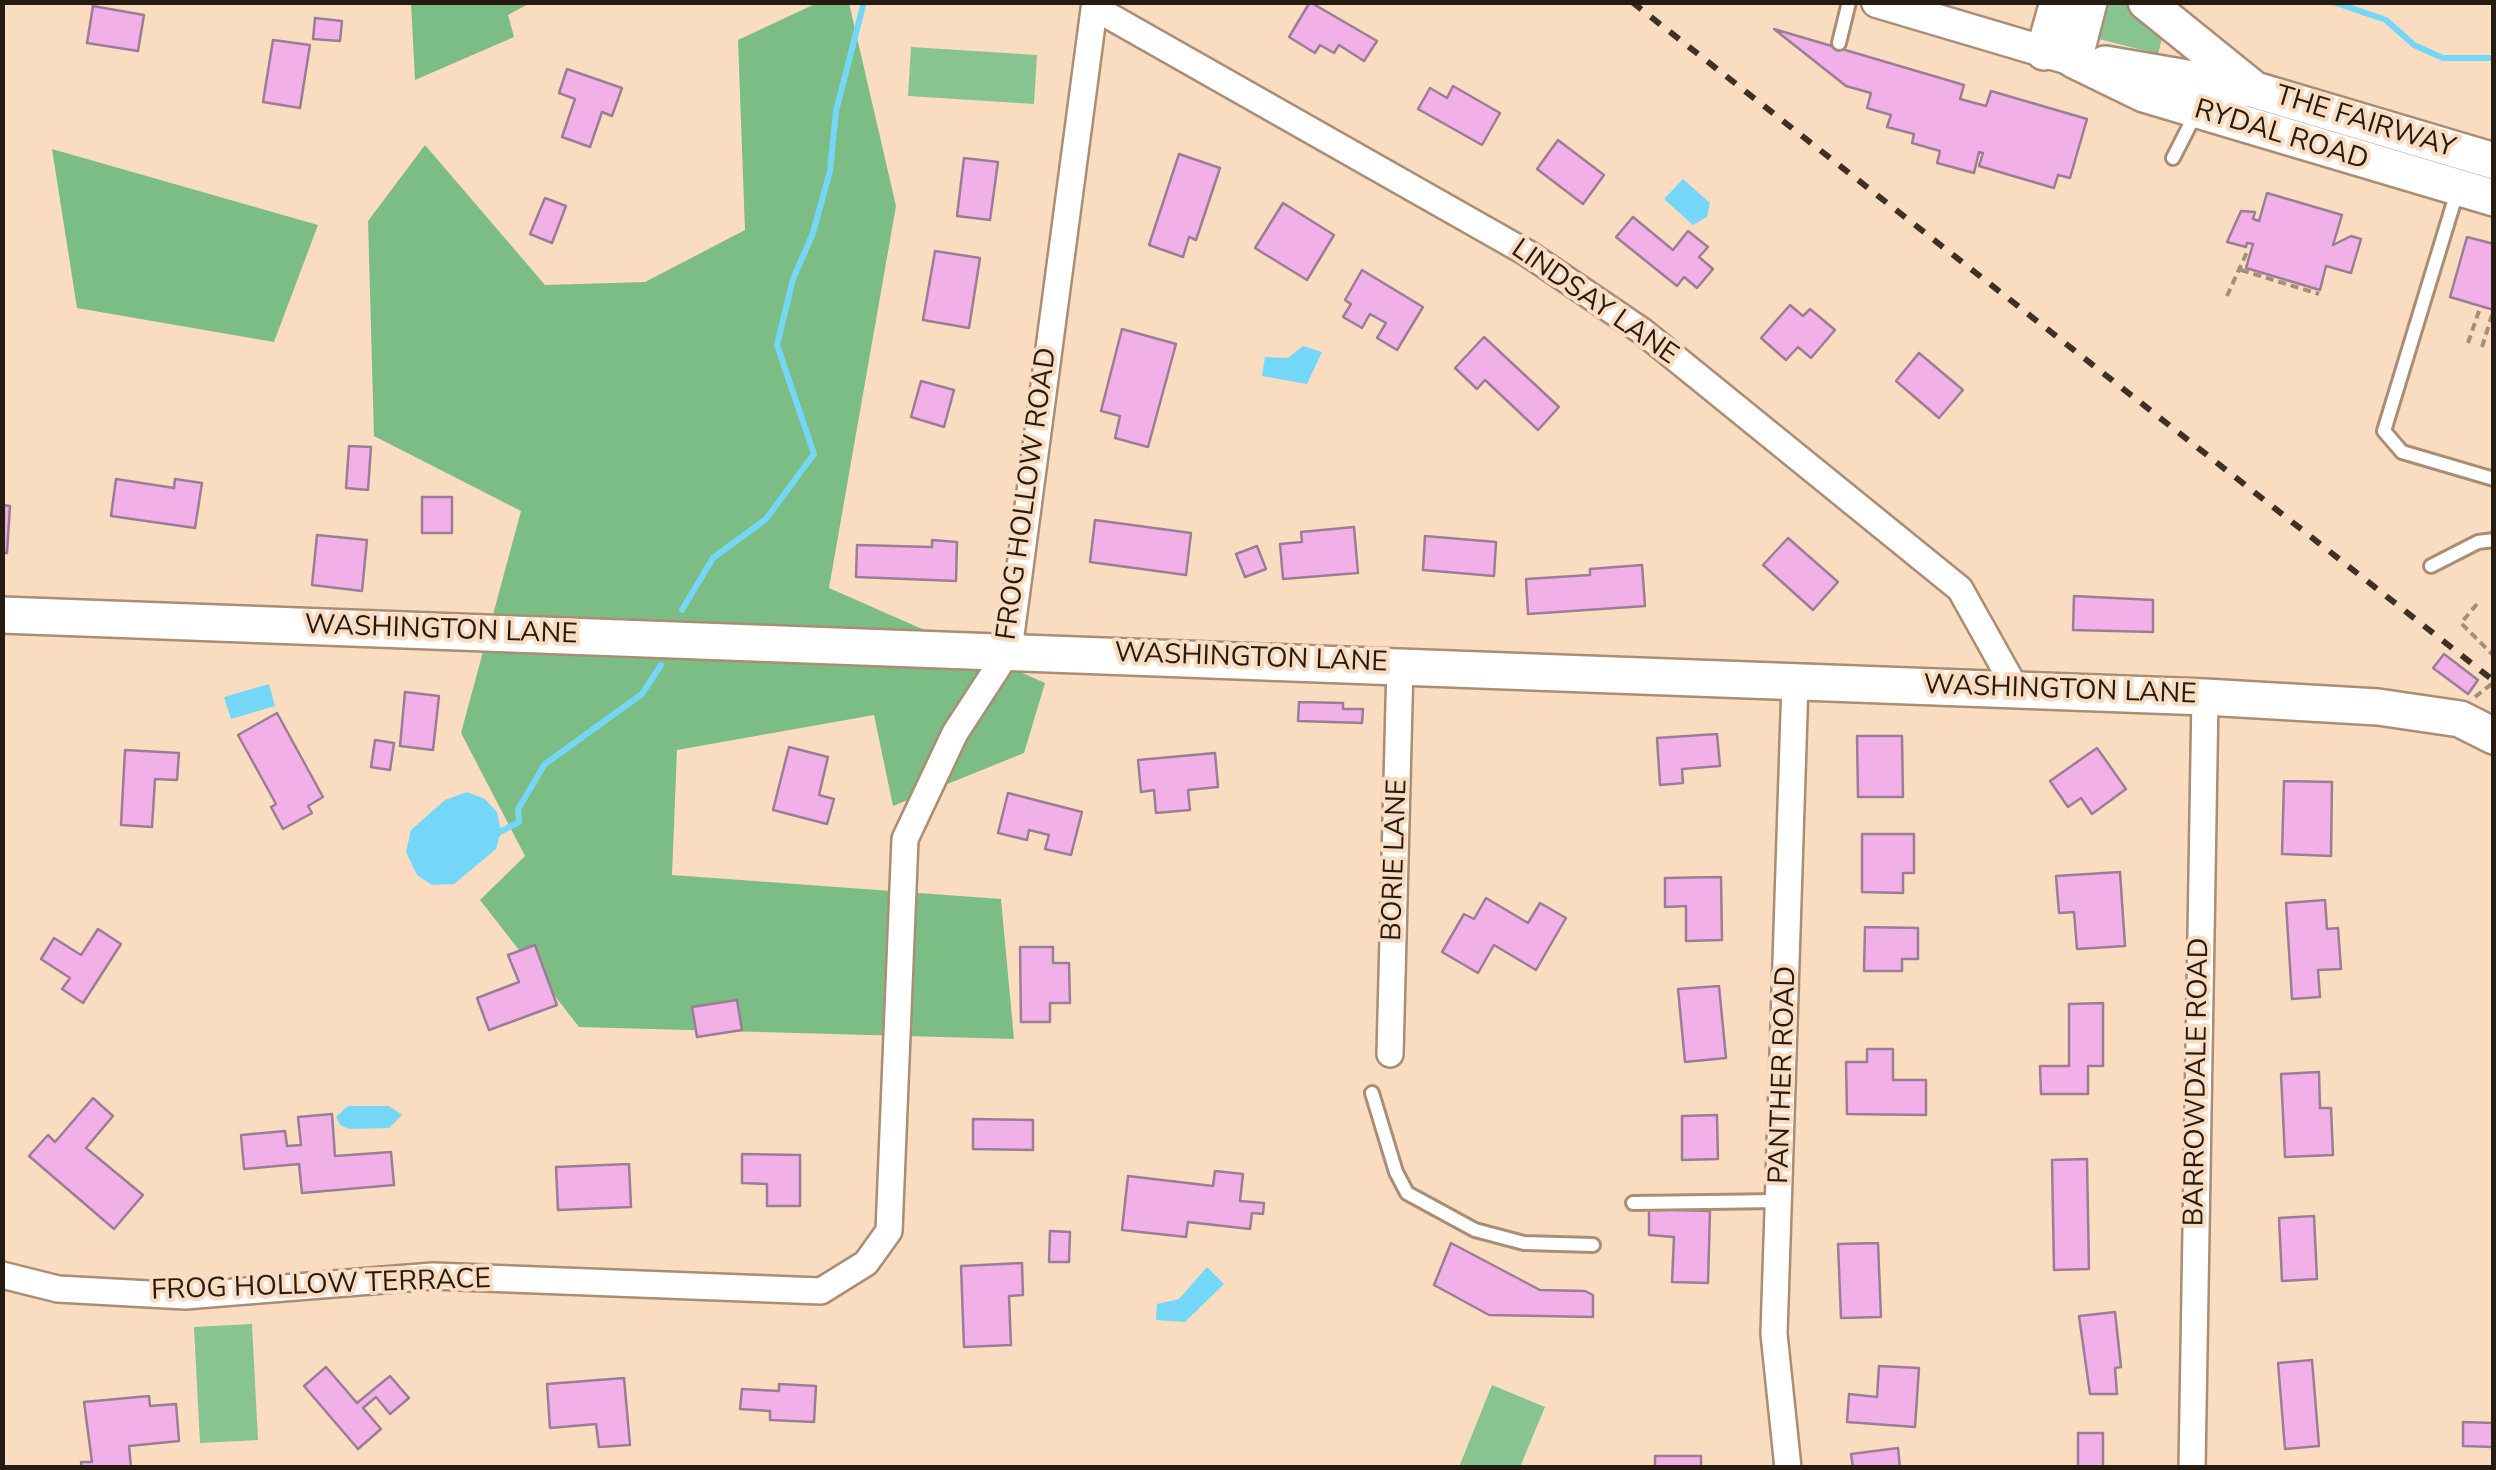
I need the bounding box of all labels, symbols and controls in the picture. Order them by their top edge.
street label: THE FAIRWAY [2271,80,2459,166]
street label: RYDAL ROAD [2190,94,2372,178]
street label: LINDSAY LANE [1504,233,1684,373]
street label: FROG HOLLOW ROAD [991,346,1065,642]
street label: WASHINGTON LANE [304,609,578,653]
street label: WASHINGTON LANE [1114,637,1388,681]
street label: WASHINGTON LANE [1923,669,2197,713]
street label: BORIE LANE [1376,779,1416,941]
street label: BARROWDALE ROAD [2179,937,2217,1227]
street label: PANTHER ROAD [1763,965,1805,1185]
street label: FROG HOLLOW TERRACE [151,1263,491,1309]

